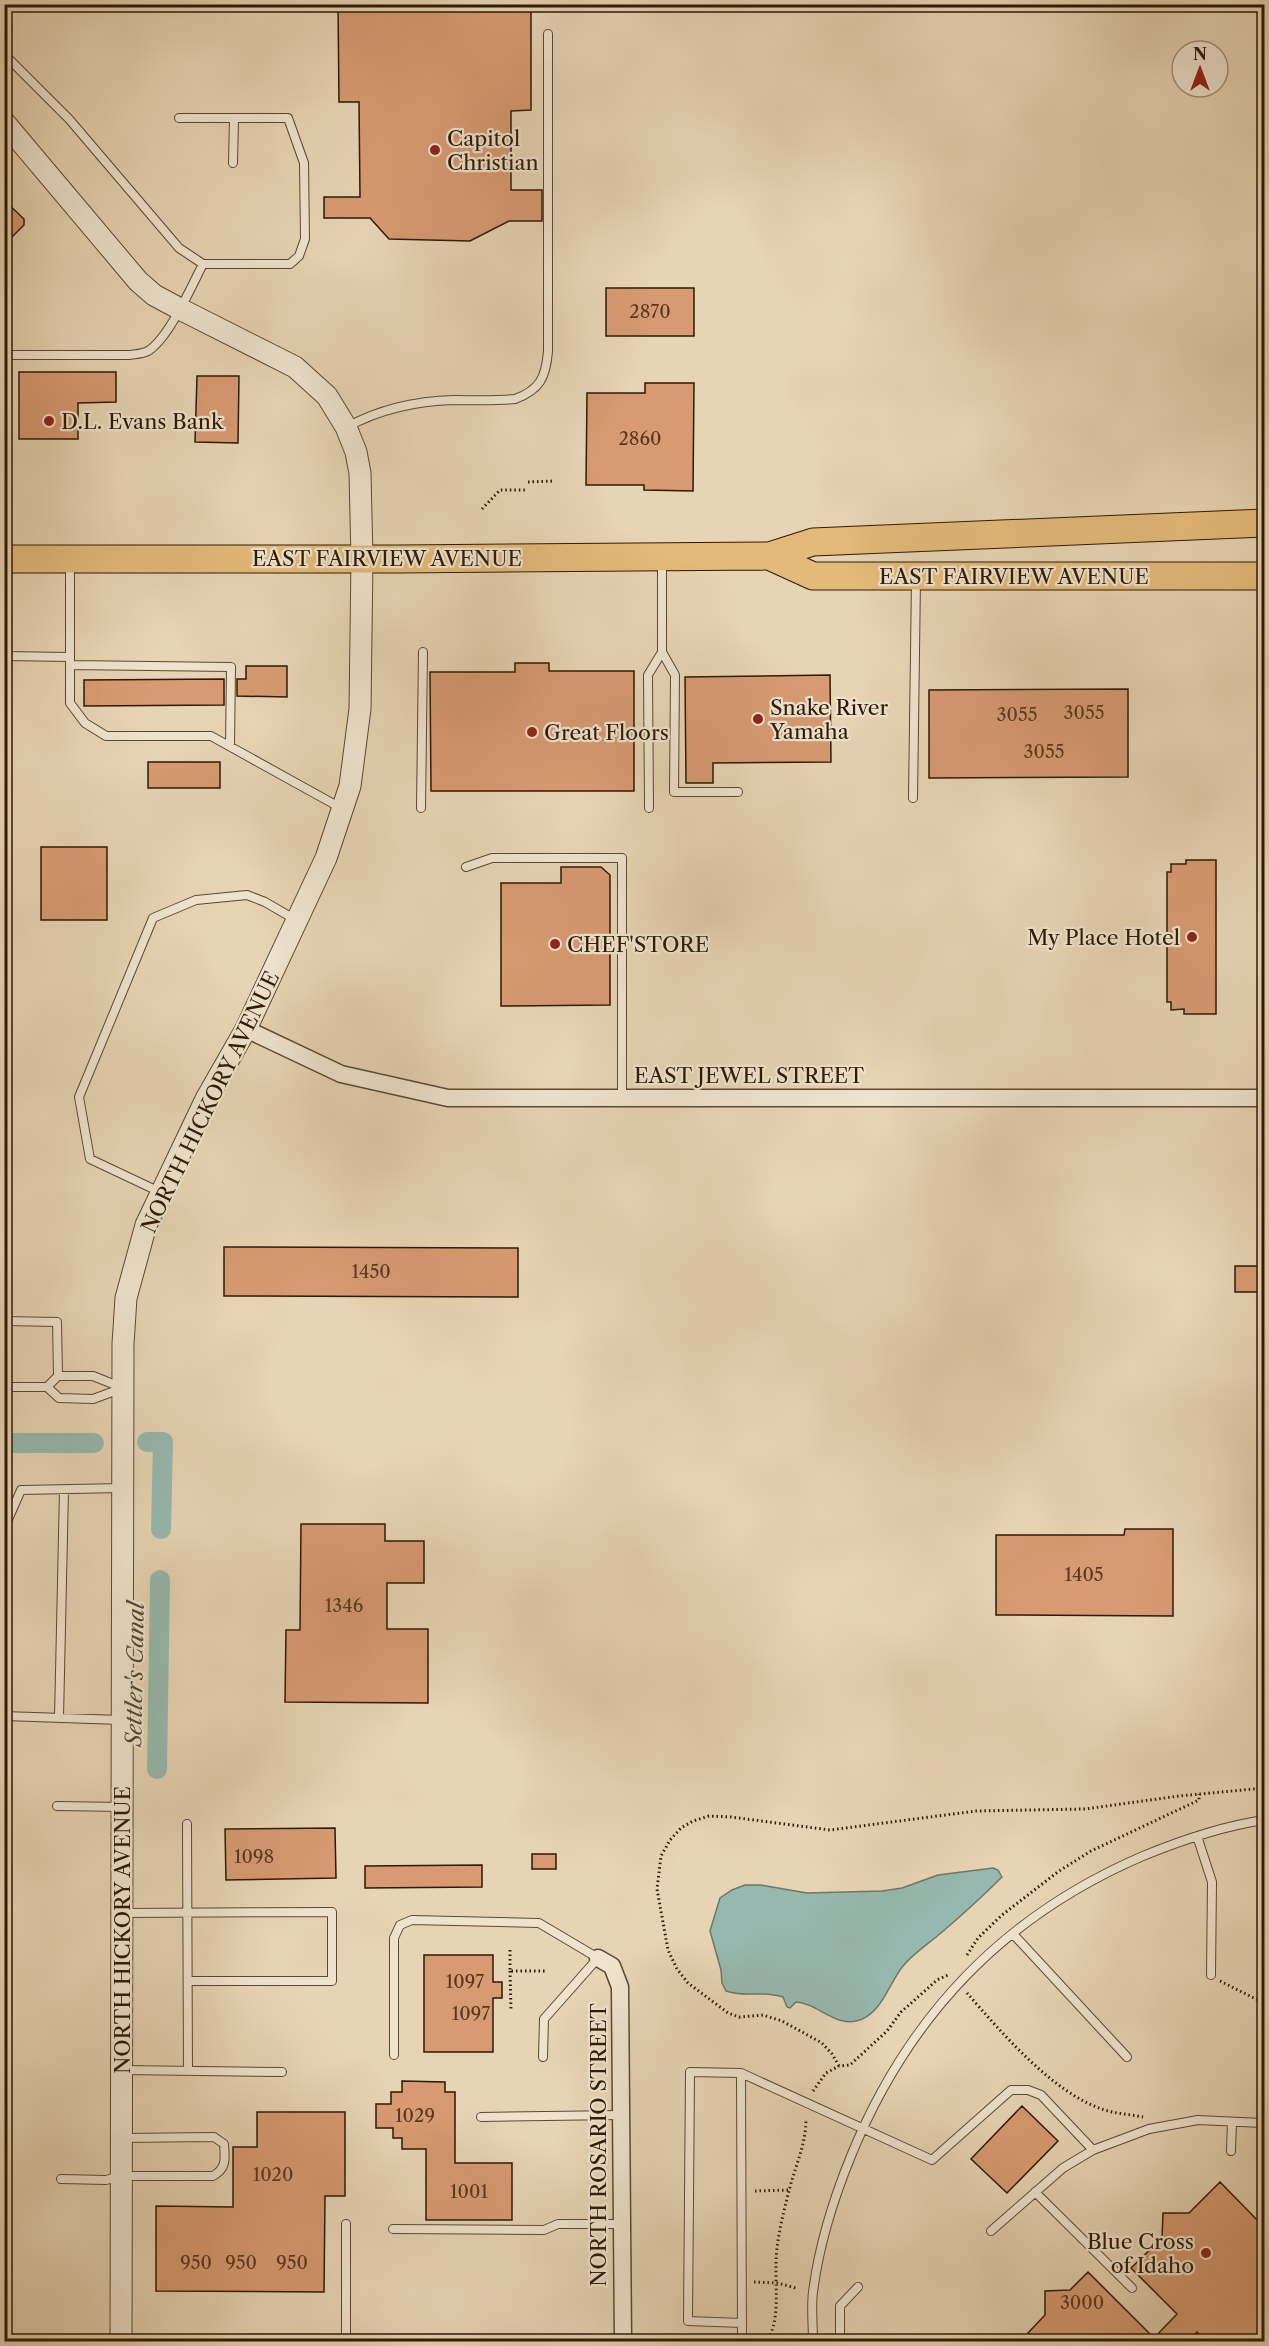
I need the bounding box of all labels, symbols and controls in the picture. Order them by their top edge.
north arrow [1170,39,1230,99]
text: N [1193,44,1207,64]
place label: Capitol Christian [447,126,539,175]
marker: Capitol Christian [428,143,442,157]
house number: 2870 [629,301,671,323]
place label: D.L. Evans Bank [61,409,224,434]
marker: D.L. Evans Bank [42,414,56,428]
house number: 2860 [619,428,661,450]
street label: EAST FAIRVIEW AVENUE [252,546,522,571]
street label: EAST FAIRVIEW AVENUE [879,564,1149,589]
place label: Snake River Yamaha [769,695,889,744]
house number: 3055 [1064,702,1104,724]
house number: 3055 [997,704,1037,726]
marker: Snake River Yamaha [751,712,765,726]
place label: Great Floors [544,720,669,745]
marker: Great Floors [525,725,539,739]
house number: 3055 [1024,741,1064,763]
place label: My Place Hotel [1027,925,1180,950]
marker: My Place Hotel [1185,930,1199,944]
place label: CHEF'STORE [567,932,709,957]
marker: CHEF'STORE [548,937,562,951]
street label: NORTH HICKORY AVENUE [136,967,284,1237]
street label: EAST JEWEL STREET [634,1063,864,1088]
house number: 1450 [351,1261,391,1283]
house number: 1405 [1064,1564,1104,1586]
house number: 1346 [325,1595,363,1617]
water label: Settler's Canal [120,1598,150,1749]
street label: NORTH HICKORY AVENUE [110,1786,135,2074]
house number: 1098 [234,1846,274,1868]
house number: 1097 [446,1971,484,1993]
house number: 1097 [452,2003,490,2025]
street label: NORTH ROSARIO STREET [586,2003,611,2287]
house number: 1029 [395,2105,435,2127]
house number: 1020 [253,2164,293,2186]
house number: 1001 [450,2181,488,2203]
place label: Blue Cross of Idaho [1087,2229,1194,2278]
marker: Blue Cross of Idaho [1199,2246,1213,2260]
house number: 950 [180,2252,212,2274]
house number: 950 [225,2252,257,2274]
house number: 950 [276,2252,308,2274]
house number: 3000 [1060,2292,1104,2314]

